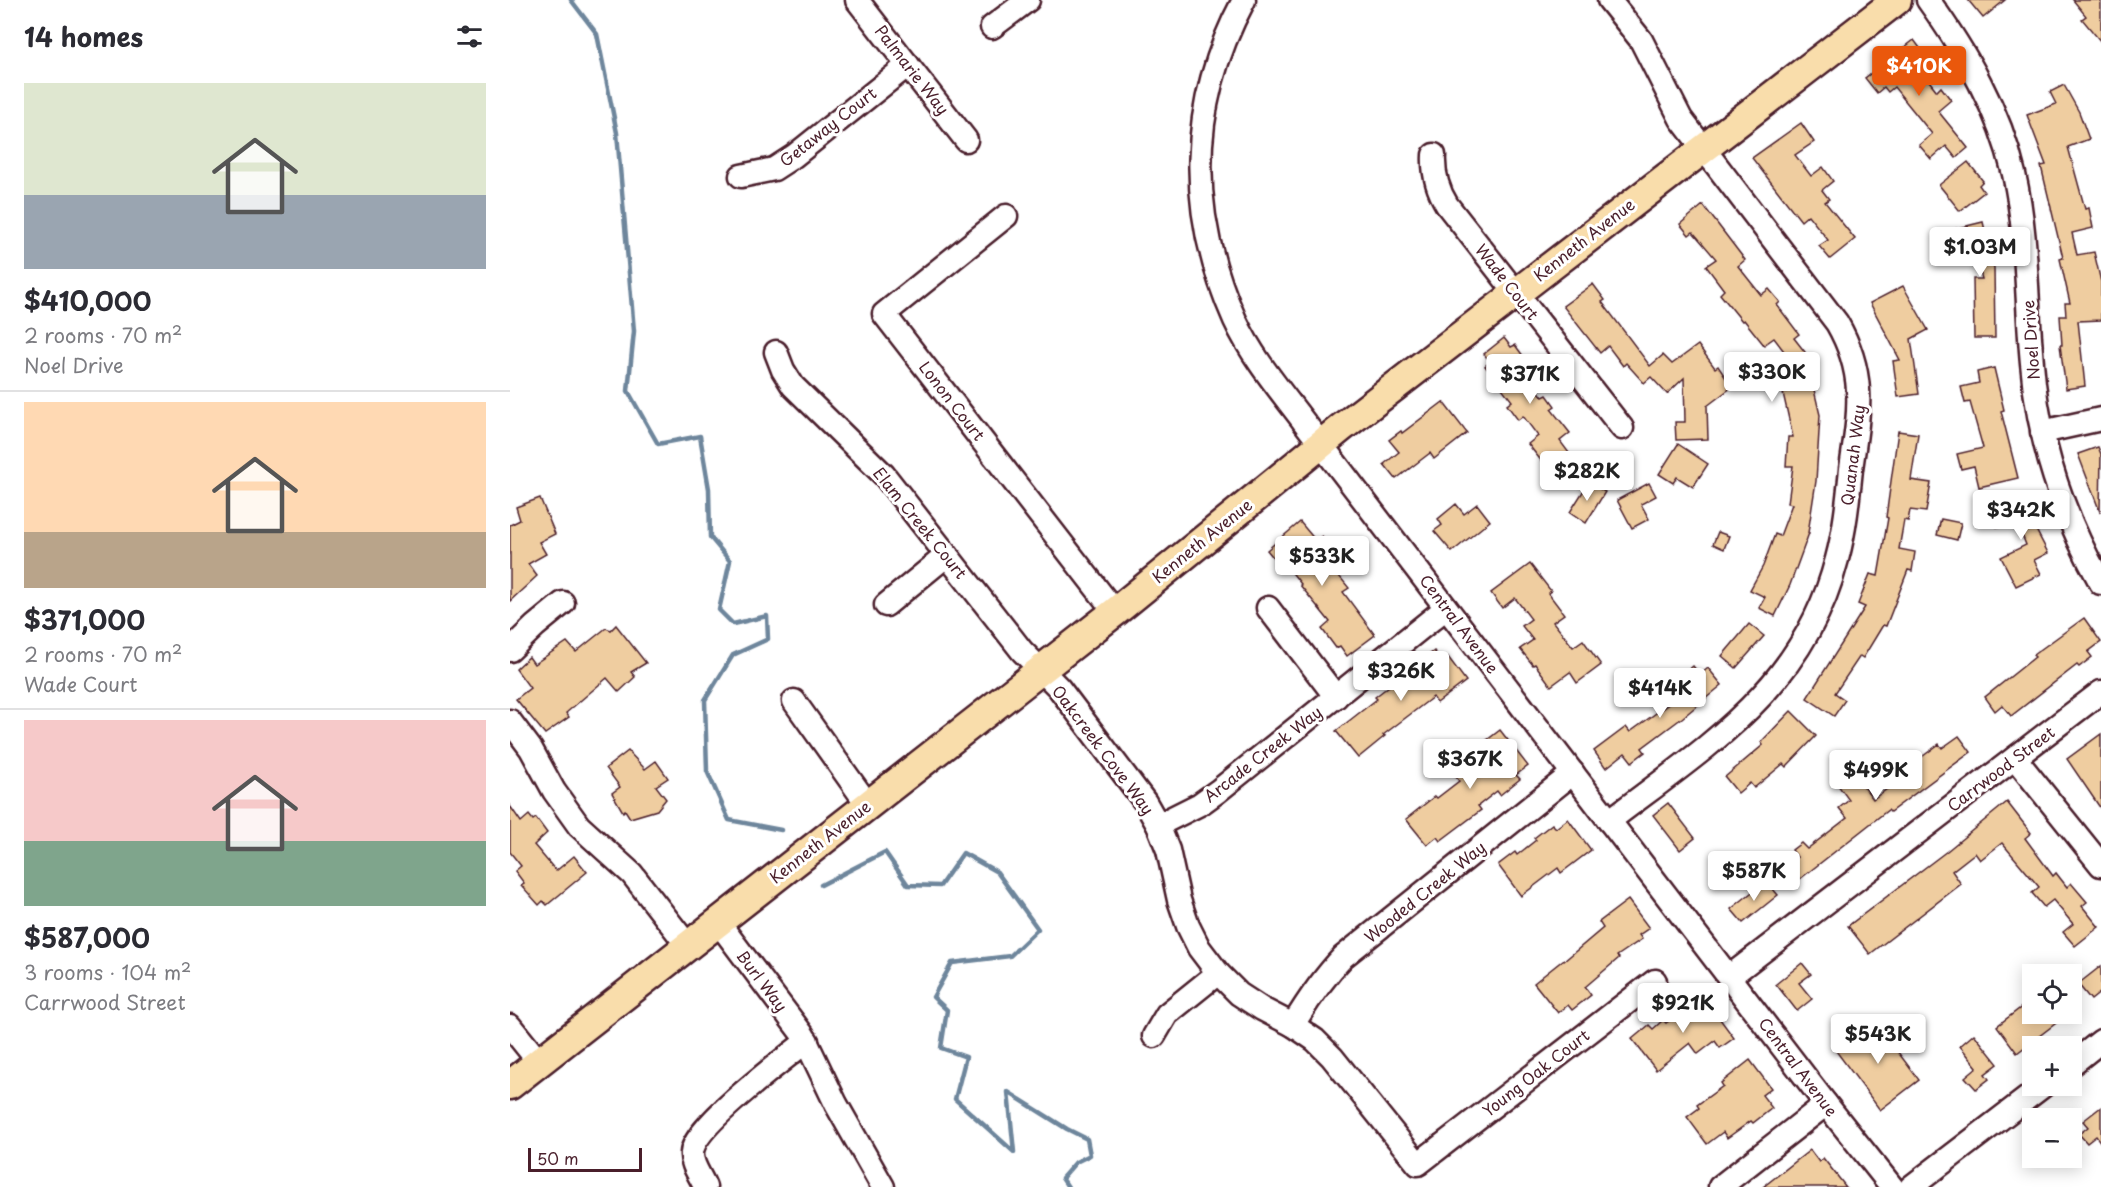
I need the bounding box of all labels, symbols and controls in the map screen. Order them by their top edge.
text: 14 homes [24,17,143,56]
street label: Palmarie Way [870,19,956,119]
icon: filters [453,20,486,53]
pin: $410K [1877,46,1961,97]
text: $410K [1886,50,1952,80]
street label: Getaway Court [774,80,881,172]
icon: home [201,122,309,230]
street label: Kenneth Avenue [1528,192,1639,286]
pin: $1.03M [1931,227,2029,278]
text: $1.03M [1943,231,2017,261]
street label: Wade Court [1470,238,1545,325]
text: $410,000 [24,281,151,320]
street label: Noel Drive [2015,299,2045,381]
text: 2 rooms · 70 m² [24,320,182,350]
text: Noel Drive [24,350,124,380]
pin: $330K [1730,352,1814,403]
pin: $371K [1488,354,1572,405]
street label: Lonon Court [914,356,992,445]
text: $330K [1738,356,1806,386]
text: $371K [1500,358,1560,388]
street label: Quanah Way [1834,403,1870,507]
icon: home [201,441,309,549]
pin: $282K [1545,451,1629,502]
text: $282K [1554,455,1620,485]
street label: Elam Creek Court [868,461,974,584]
pin: $342K [1979,490,2063,541]
street label: Kenneth Avenue [1146,492,1257,588]
text: $342K [1987,494,2055,524]
pin: $533K [1280,536,1364,587]
text: $533K [1289,540,1355,570]
street label: Central Avenue [1415,569,1505,678]
text: $371,000 [24,600,145,639]
text: 2 rooms · 70 m² [24,639,182,669]
pin: $326K [1359,651,1443,702]
text: $326K [1367,655,1435,685]
pin: $414K [1618,668,1702,719]
text: Wade Court [24,669,137,699]
text: $414K [1628,672,1692,702]
street label: Oakcreek Cove Way [1047,680,1161,819]
street label: Arcade Creek Way [1198,699,1327,807]
street label: Carrwood Street [1941,719,2060,817]
pin: $367K [1428,739,1512,790]
text: $367K [1437,743,1503,773]
pin: $499K [1834,750,1918,801]
text: $499K [1843,754,1909,784]
icon: home [201,759,309,867]
street label: Kenneth Avenue [764,794,875,888]
street label: Wooded Creek Way [1358,835,1490,948]
pin: $587K [1712,851,1796,902]
text: $587K [1722,855,1786,885]
text: $587,000 [24,918,150,957]
street label: Burl Way [732,944,794,1016]
text: 3 rooms · 104 m² [24,957,191,987]
map controls [2022,964,2082,1168]
button: locate [2022,964,2082,1024]
pin: $921K [1641,983,1725,1034]
text: Carrwood Street [24,987,186,1017]
text: $921K [1652,987,1714,1017]
street label: Central Avenue [1754,1012,1844,1121]
pin: $543K [1836,1014,1920,1065]
text: $543K [1845,1018,1911,1048]
street label: Young Oak Court [1477,1022,1594,1122]
button: + [2022,1036,2082,1096]
button: − [2022,1108,2082,1168]
scale bar [528,1145,642,1172]
text: 50 m [537,1146,578,1170]

